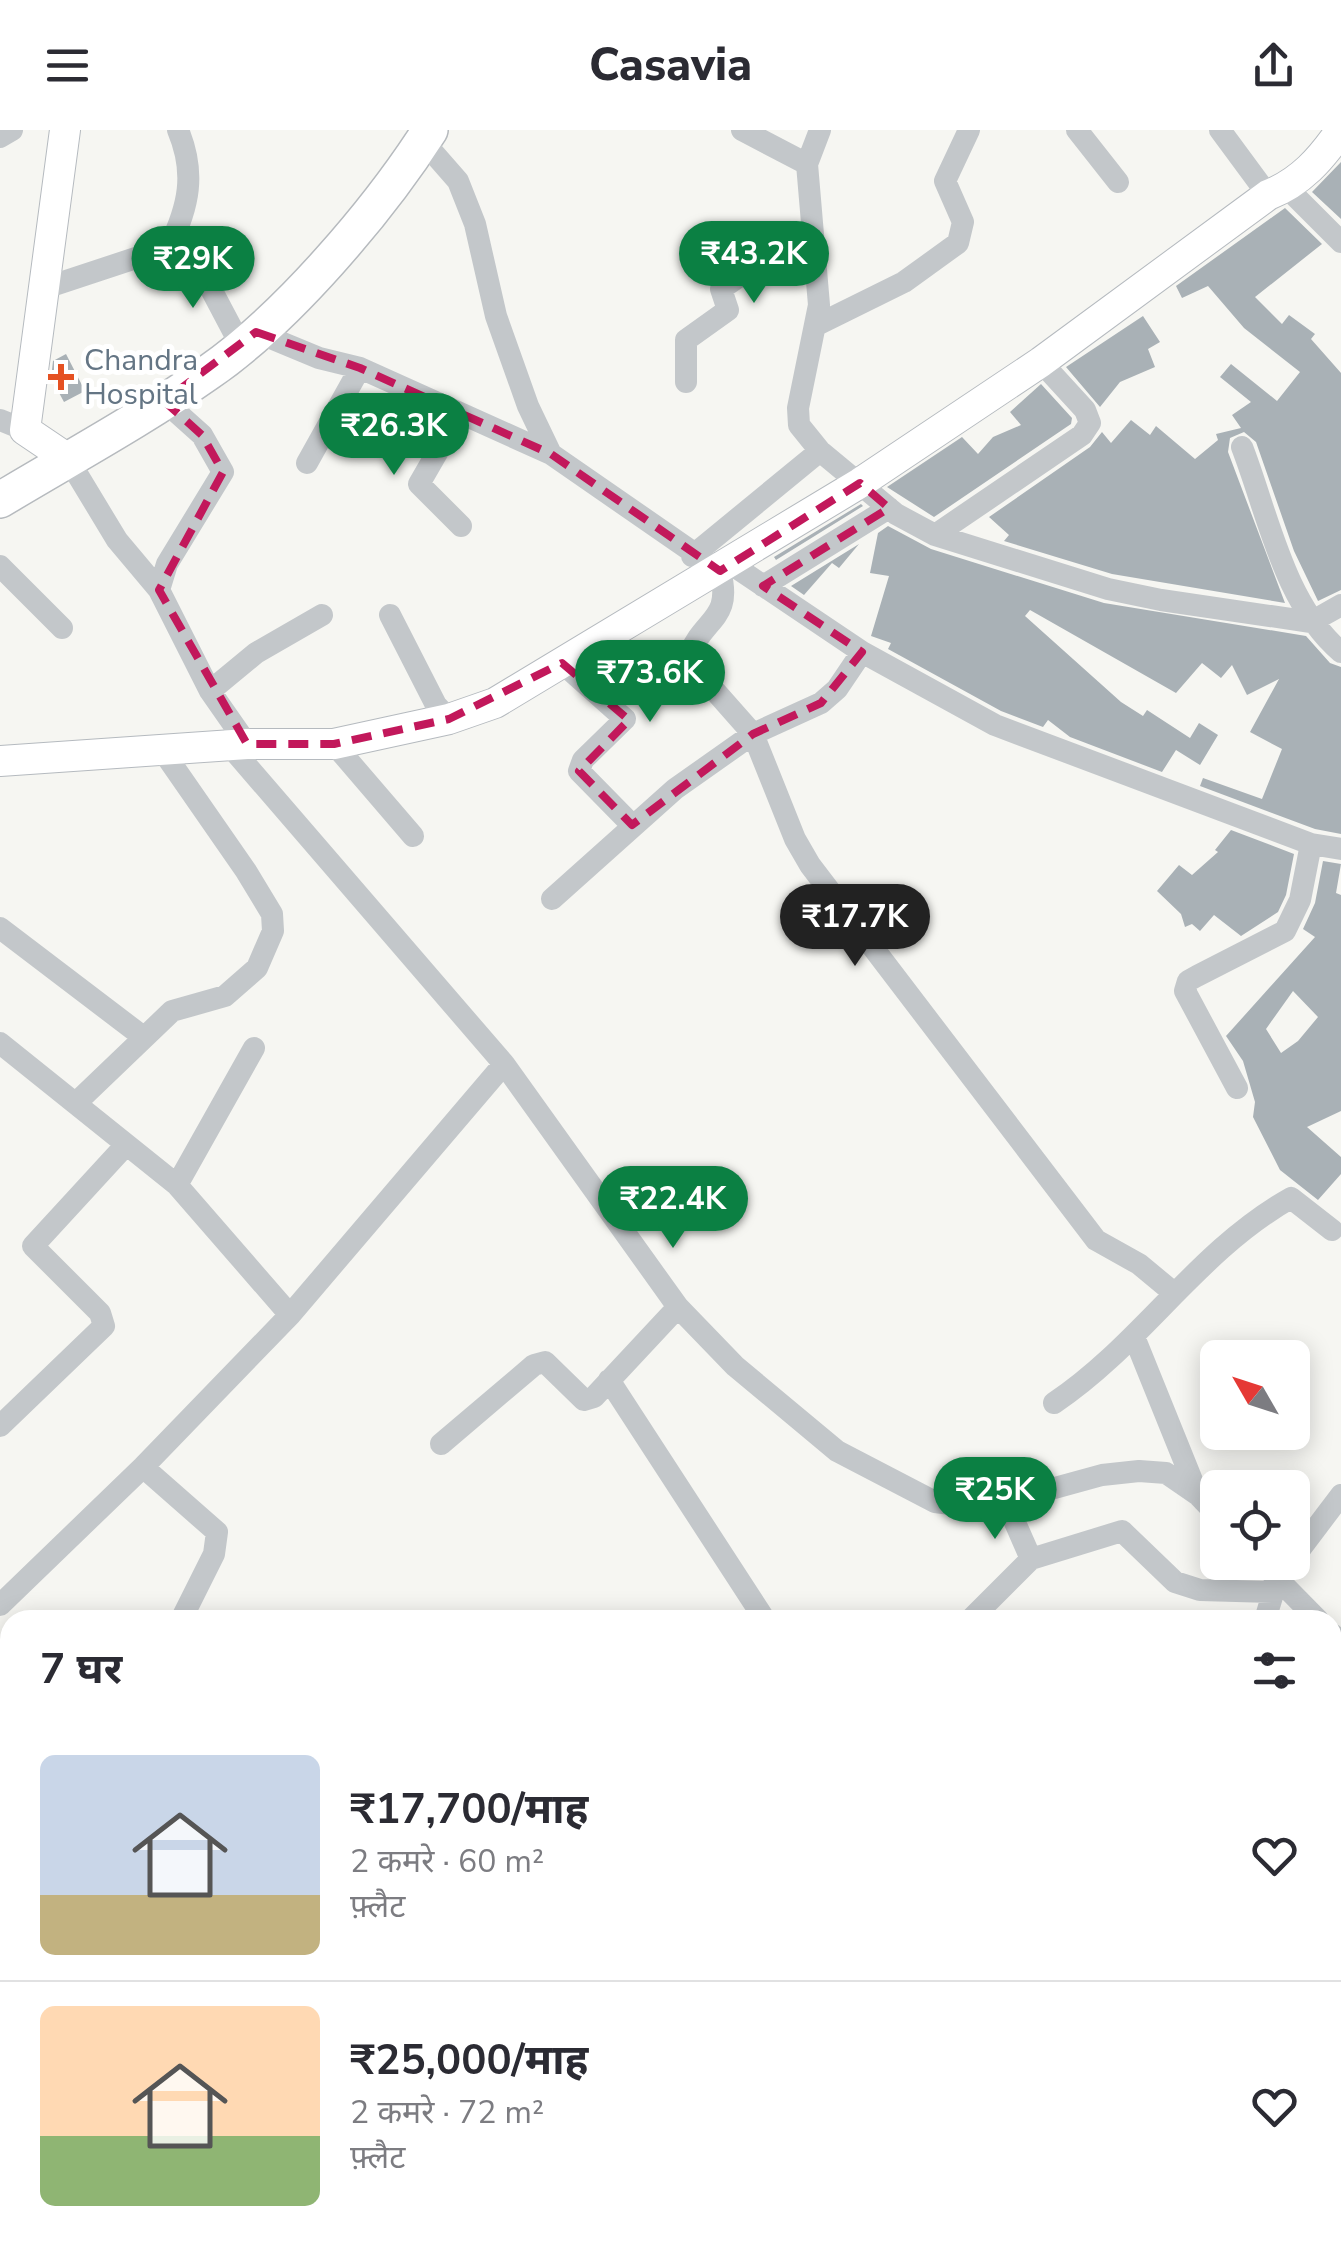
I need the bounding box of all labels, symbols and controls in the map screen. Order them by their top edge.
text: Casavia [589,35,752,96]
icon: menu [40,38,95,93]
icon: share [1246,38,1301,93]
pin: ₹43.2K [673,221,835,306]
pin: ₹29K [134,226,252,311]
text: ₹43.2K [701,232,807,275]
text: ₹29K [154,237,232,280]
place label: Chandra Hospital [84,340,198,415]
marker: Chandra Hospital [48,364,74,390]
pin: ₹26.3K [313,393,475,478]
text: ₹26.3K [341,404,447,447]
pin: ₹73.6K [569,640,731,725]
text: ₹73.6K [597,651,703,694]
pin: ₹17.7K [774,884,936,969]
text: ₹17.7K [802,895,908,938]
pin: ₹22.4K [592,1166,754,1251]
text: ₹22.4K [620,1177,726,1220]
north arrow [1200,1340,1310,1450]
map controls [1200,1340,1310,1580]
pin: ₹25K [936,1457,1054,1542]
text: ₹25K [956,1468,1034,1511]
button: locate [1200,1470,1310,1580]
text: 7 घर [40,1641,122,1698]
icon: filters [1247,1643,1302,1698]
text: ₹17,700/माह [350,1781,588,1838]
icon: home [120,1795,240,1915]
icon: heart [1247,1828,1302,1883]
text: 2 कमरे · 60 m² [350,1840,544,1883]
text: फ़्लैट [350,1885,405,1928]
text: ₹25,000/माह [350,2032,588,2089]
icon: home [120,2046,240,2166]
icon: heart [1247,2079,1302,2134]
text: 2 कमरे · 72 m² [350,2091,544,2134]
text: फ़्लैट [350,2136,405,2179]

